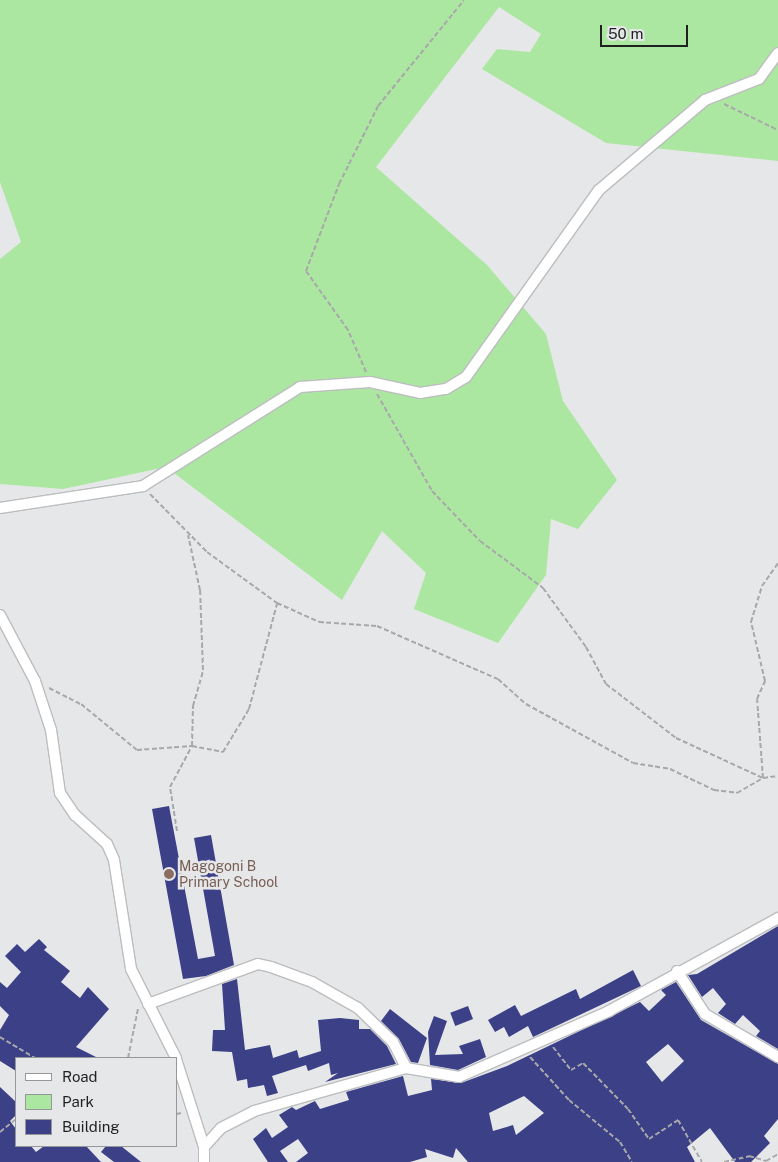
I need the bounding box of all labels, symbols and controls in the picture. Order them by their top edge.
scale bar [603,15,690,47]
text: 50 m [608,25,643,42]
place label: Magogoni B Primary School [179,858,278,890]
marker: Magogoni B Primary School [163,868,175,880]
legend [15,1057,178,1147]
text: Road [62,1068,98,1085]
text: Park [62,1093,94,1110]
text: Building [62,1118,120,1135]

